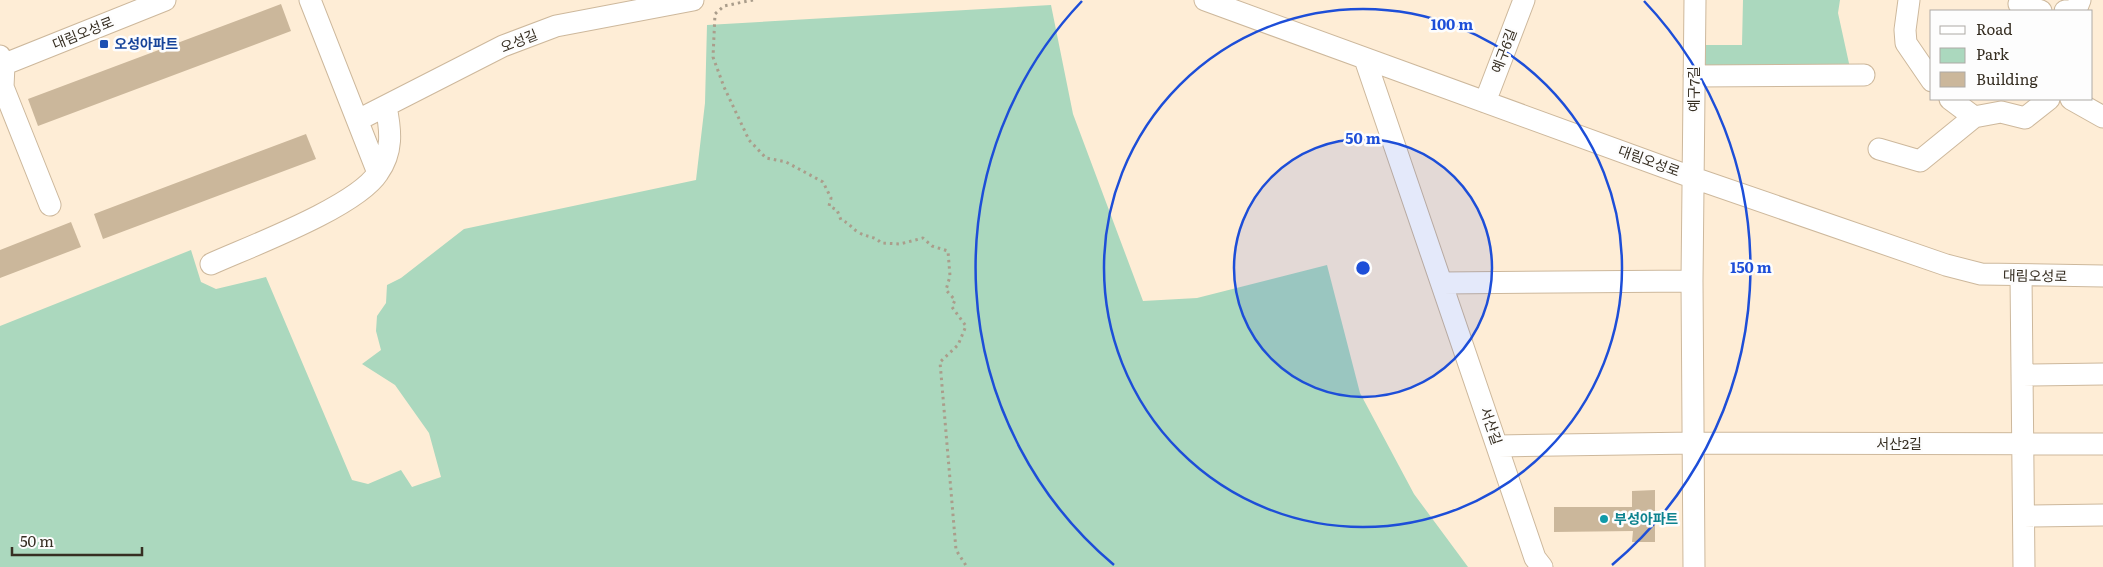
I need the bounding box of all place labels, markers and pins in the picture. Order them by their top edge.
place label: 오성아파트 [114,33,179,53]
marker: 오성아파트 [98,38,110,50]
centre of rings [1354,259,1372,277]
place label: 부성아파트 [1614,508,1679,528]
marker: 부성아파트 [1598,513,1610,525]

